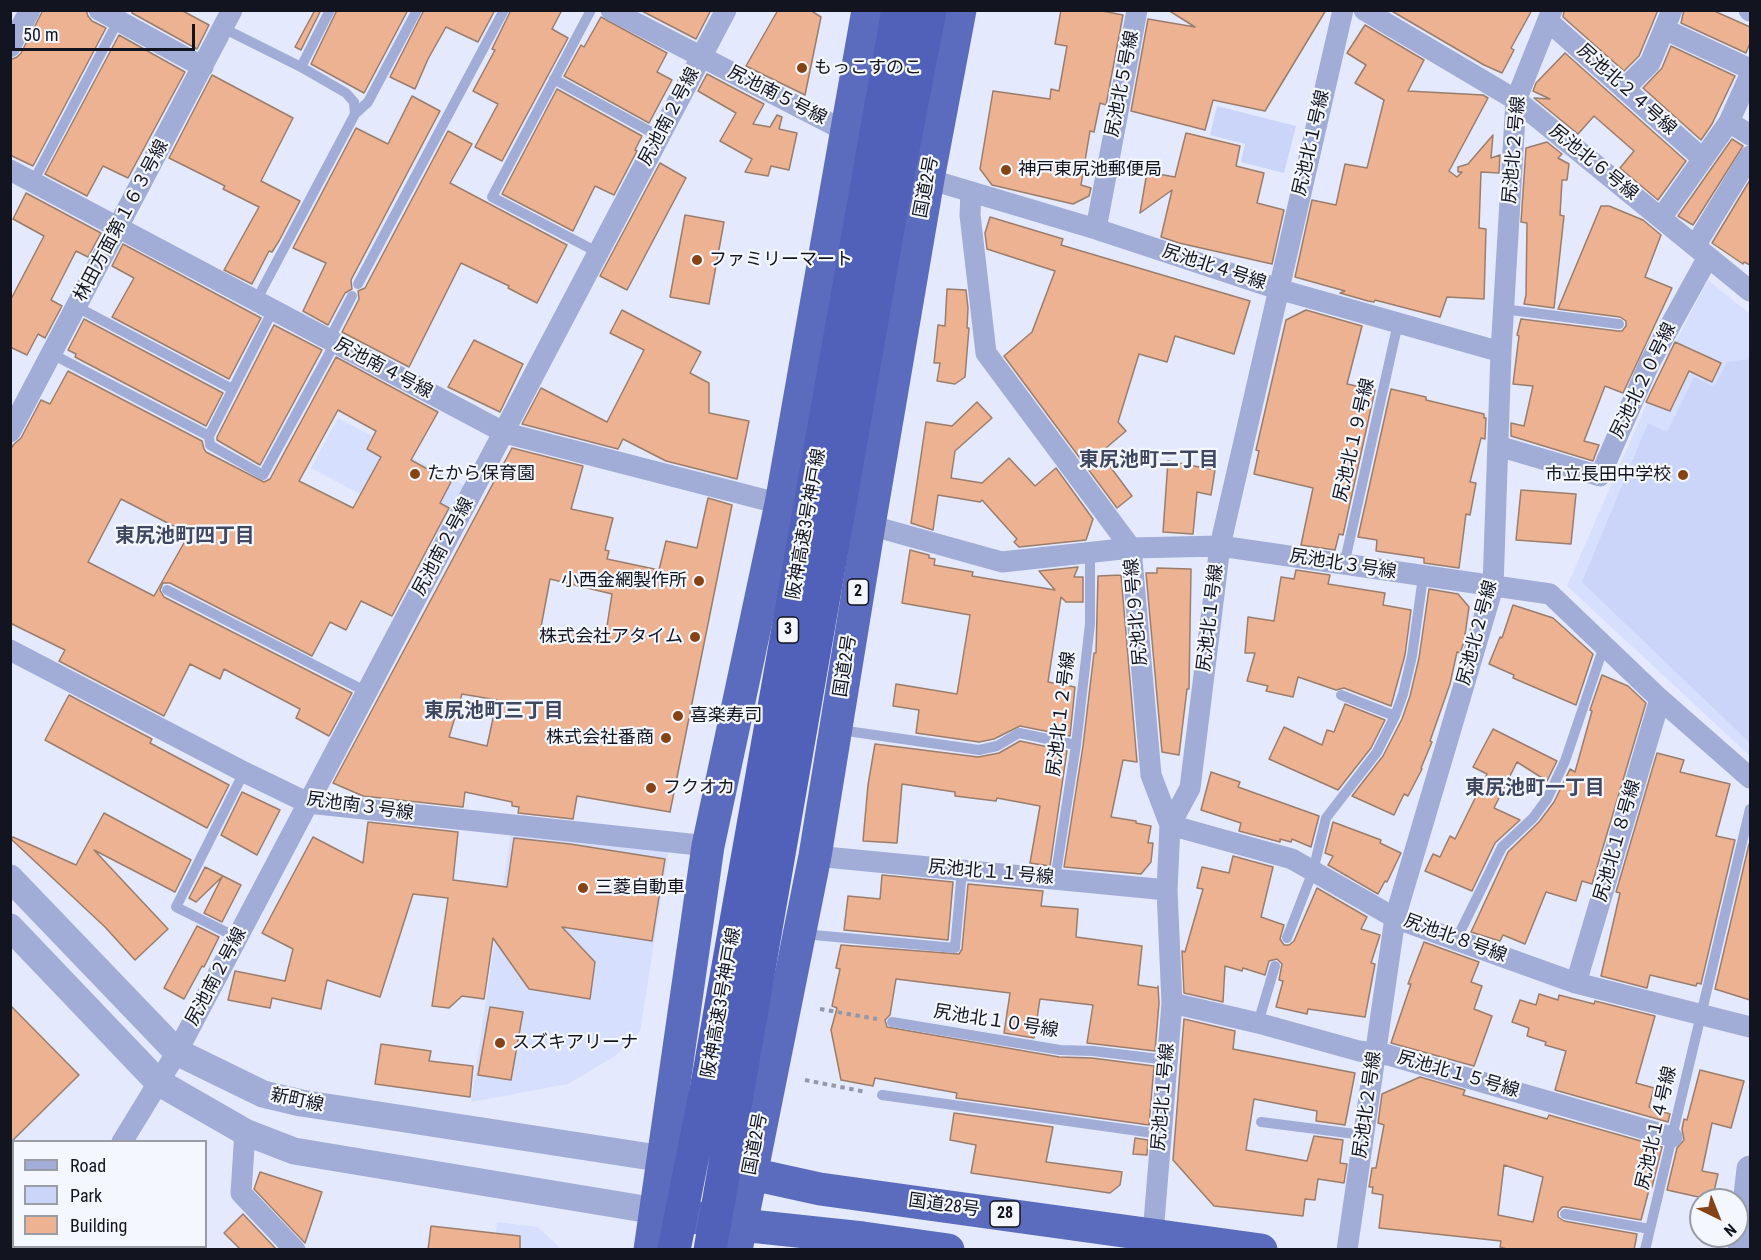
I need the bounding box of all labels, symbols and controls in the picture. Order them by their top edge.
scale bar [15,12,198,50]
text: 50 m [23,24,58,45]
street label: 尻池北５号線 [1102,29,1144,139]
street label: 尻池北２４号線 [1572,40,1680,140]
place label: もっこすのこ [814,57,922,79]
marker: もっこすのこ [795,61,809,75]
street label: 尻池南５号線 [724,62,830,130]
street label: 尻池南２号線 [635,64,705,170]
street label: 尻池北１号線 [1289,88,1335,198]
street label: 尻池北２号線 [1500,95,1530,205]
street label: 尻池北６号線 [1544,121,1642,205]
street label: 林田方面第１６３号線 [70,136,174,306]
street label: 国道2号 [910,154,944,220]
place label: 神戸東尻池郵便局 [1018,159,1162,181]
marker: 神戸東尻池郵便局 [999,163,1013,177]
street label: 尻池北４号線 [1159,241,1269,295]
place label: ファミリーマート [709,249,853,271]
marker: ファミリーマート [690,253,704,267]
street label: 尻池北２０号線 [1607,320,1681,442]
street label: 尻池南４号線 [330,334,436,404]
street label: 尻池北１９号線 [1330,376,1380,504]
street label: 阪神高速3号神戸線 [783,447,831,601]
district label: 東尻池町二丁目 [1079,449,1219,473]
place label: たから保育園 [427,463,535,485]
place label: 市立長田中学校 [1545,464,1671,486]
marker: たから保育園 [408,467,422,481]
marker: 市立長田中学校 [1676,468,1690,482]
street label: 尻池南２号線 [409,494,479,600]
district label: 東尻池町四丁目 [115,525,255,549]
street label: 尻池北３号線 [1288,546,1398,584]
street label: 尻池北９号線 [1122,557,1152,667]
street label: 尻池北１号線 [1194,563,1228,673]
place label: 小西金網製作所 [561,570,687,592]
marker: 小西金網製作所 [692,574,706,588]
street label: 尻池北２号線 [1454,578,1502,688]
road number: 2 [848,579,868,605]
road number: 3 [778,617,798,643]
place label: 株式会社アタイム [539,626,683,648]
marker: 株式会社アタイム [688,630,702,644]
street label: 国道2号 [830,633,862,699]
street label: 尻池北１２号線 [1044,650,1080,778]
district label: 東尻池町三丁目 [424,700,564,724]
place label: 喜楽寿司 [690,705,762,727]
marker: 喜楽寿司 [671,709,685,723]
place label: 株式会社番商 [546,727,654,749]
marker: 株式会社番商 [659,731,673,745]
place label: フクオカ [663,777,735,799]
district label: 東尻池町一丁目 [1465,777,1605,801]
street label: 尻池北１８号線 [1590,777,1646,905]
marker: フクオカ [644,781,658,795]
street label: 尻池南３号線 [305,789,415,825]
street label: 尻池北１１号線 [927,857,1055,889]
place label: 三菱自動車 [595,877,685,899]
marker: 三菱自動車 [576,881,590,895]
street label: 尻池北８号線 [1401,910,1509,968]
street label: 尻池南２号線 [182,924,252,1030]
street label: 阪神高速3号神戸線 [698,926,746,1080]
street label: 尻池北１０号線 [932,1001,1060,1043]
place label: スズキアリーナ [512,1032,638,1054]
marker: スズキアリーナ [493,1036,507,1050]
street label: 尻池北１号線 [1149,1042,1179,1152]
street label: 尻池北１５号線 [1394,1047,1522,1103]
street label: 尻池北２号線 [1350,1050,1386,1160]
street label: 尻池北１４号線 [1632,1064,1682,1192]
street label: 新町線 [268,1085,326,1117]
street label: 国道2号 [739,1111,773,1177]
legend [12,1140,207,1248]
text: Road [70,1155,106,1176]
text: Park [70,1185,102,1206]
north arrow [1689,1188,1749,1248]
street label: 国道28号 [907,1190,981,1222]
road number: 28 [990,1201,1020,1227]
text: Building [70,1215,127,1236]
text: N [1720,1220,1740,1240]

